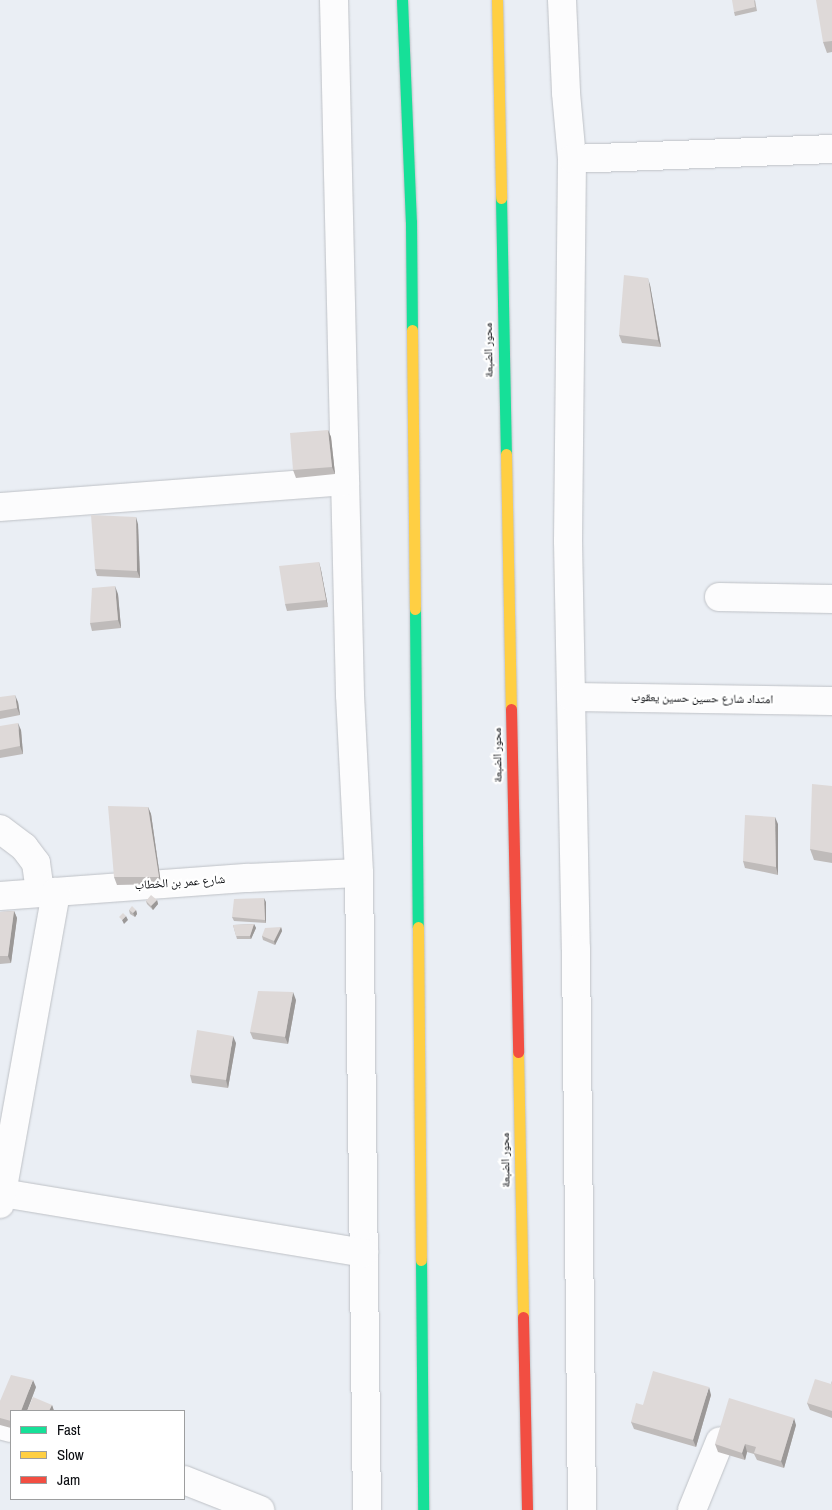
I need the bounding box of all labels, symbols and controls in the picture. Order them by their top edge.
street label: محور الضبعة [481,322,497,378]
street label: امتداد شارع حسين حسين يعقوب [631,691,773,707]
street label: محور الضبعة [490,727,506,783]
street label: شارع عمر بن الخطاب [134,873,226,893]
street label: محور الضبعة [498,1132,514,1188]
legend [10,1410,185,1500]
text: Fast [57,1419,80,1440]
text: Slow [57,1444,84,1465]
text: Jam [57,1469,80,1490]

